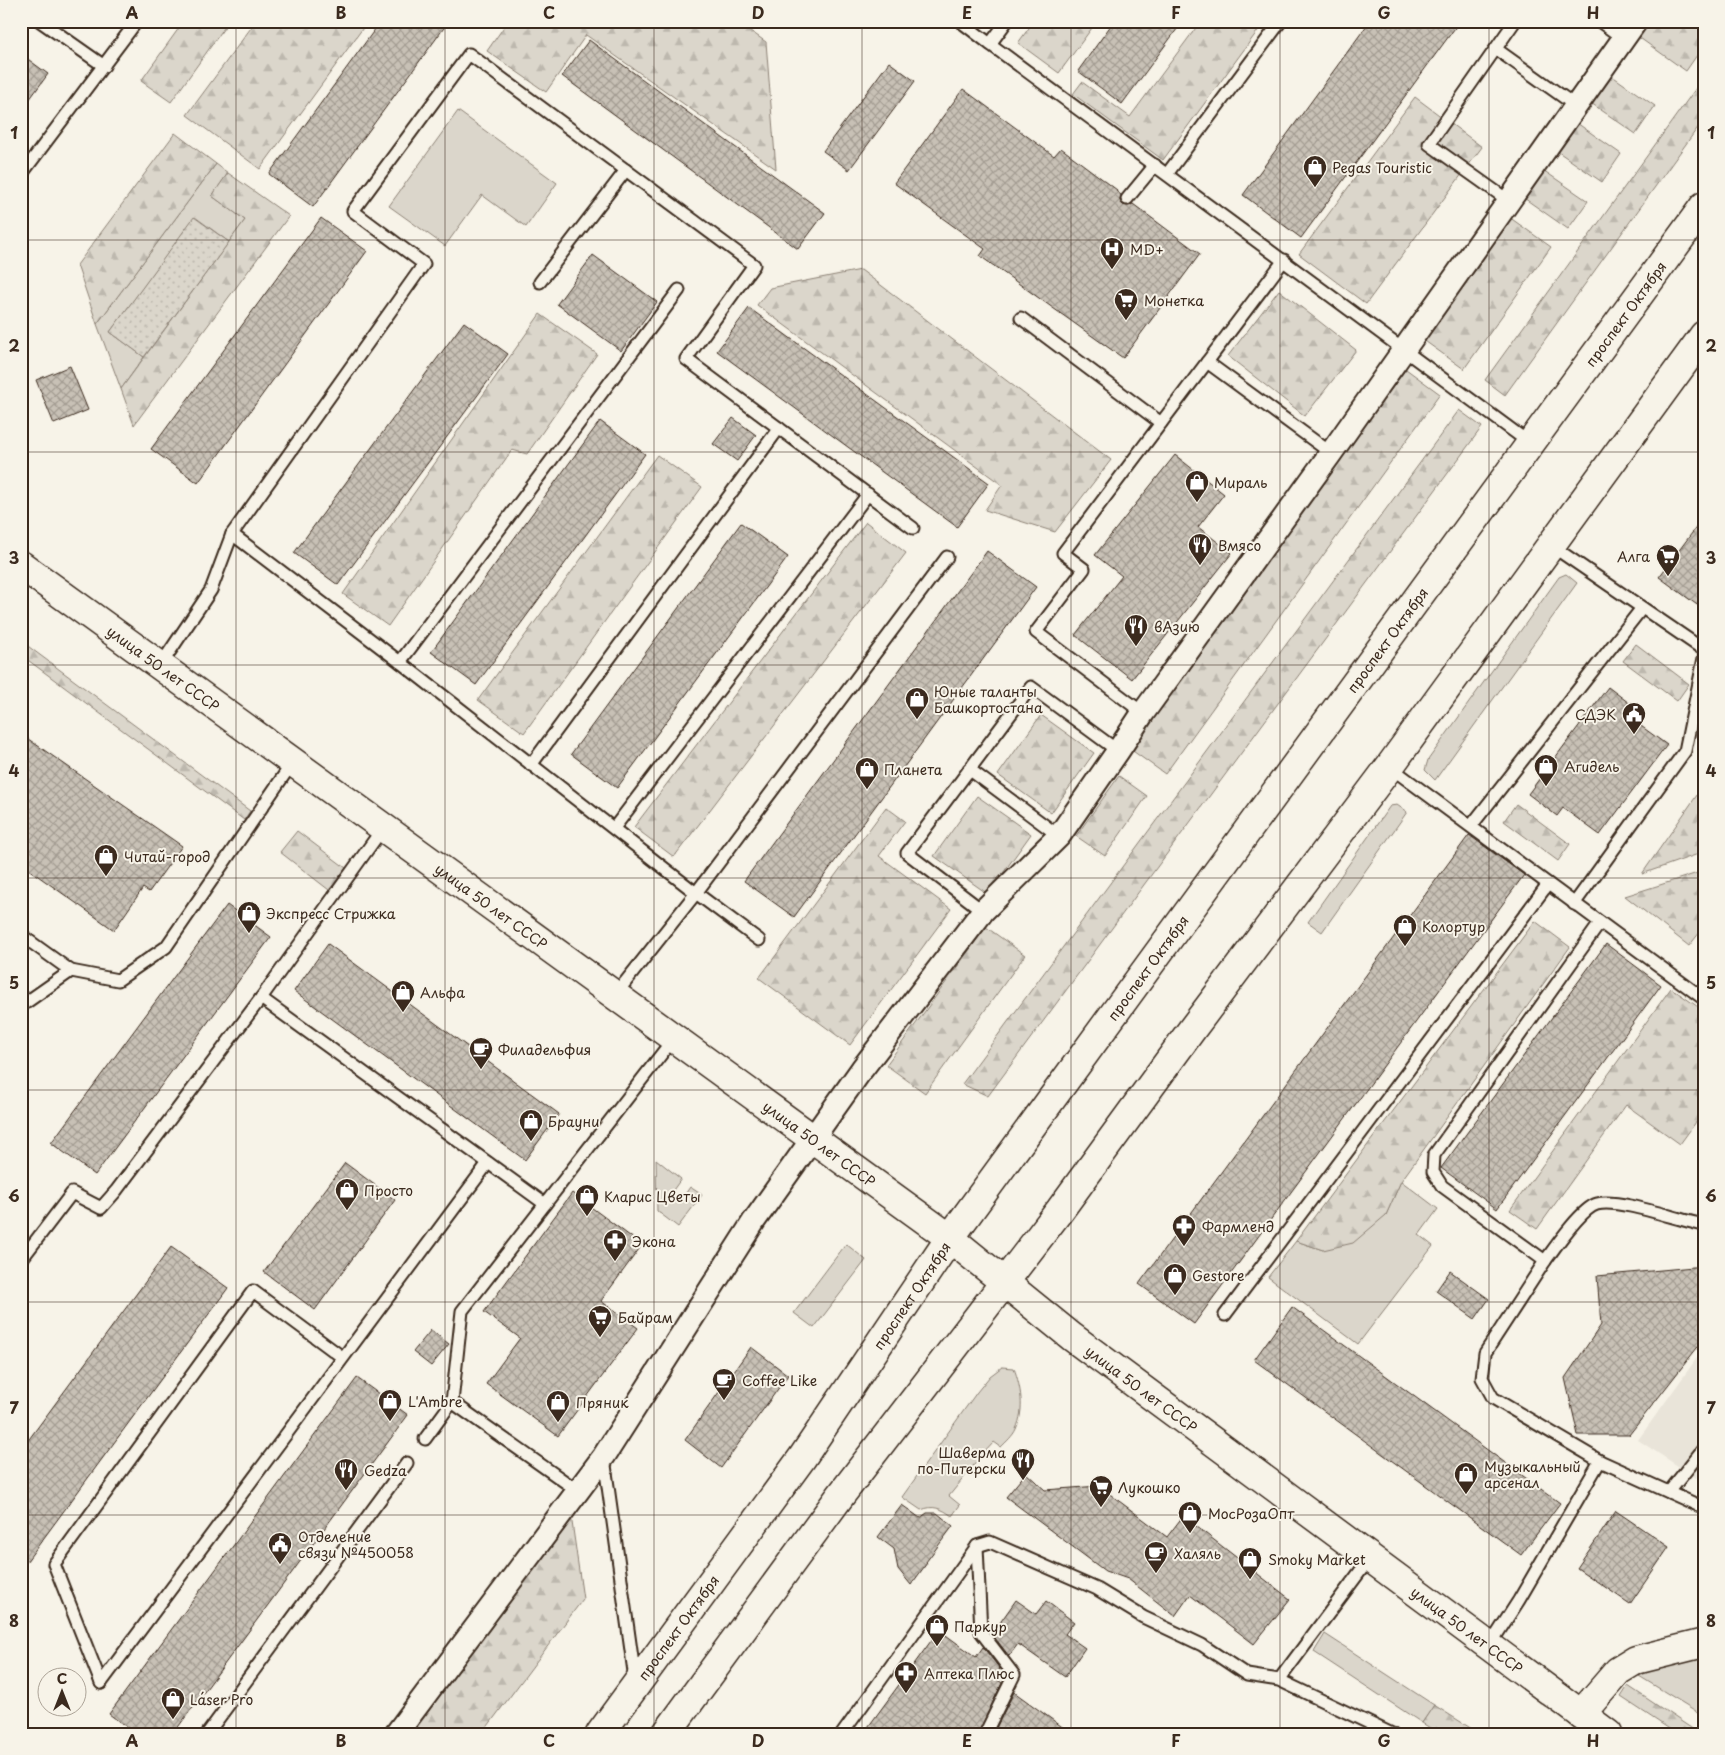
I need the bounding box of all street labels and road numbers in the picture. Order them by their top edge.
street label: проспект Октября [1580,257,1671,371]
street label: проспект Октября [1341,583,1433,697]
street label: улица 50 лет СССР [103,620,225,717]
street label: улица 50 лет СССР [431,858,553,954]
street label: проспект Октября [1102,911,1193,1025]
street label: улица 50 лет СССР [759,1095,881,1192]
street label: проспект Октября [868,1237,955,1353]
street label: улица 50 лет СССР [1081,1340,1202,1437]
street label: проспект Октября [632,1571,724,1684]
street label: улица 50 лет СССР [1407,1581,1528,1678]

